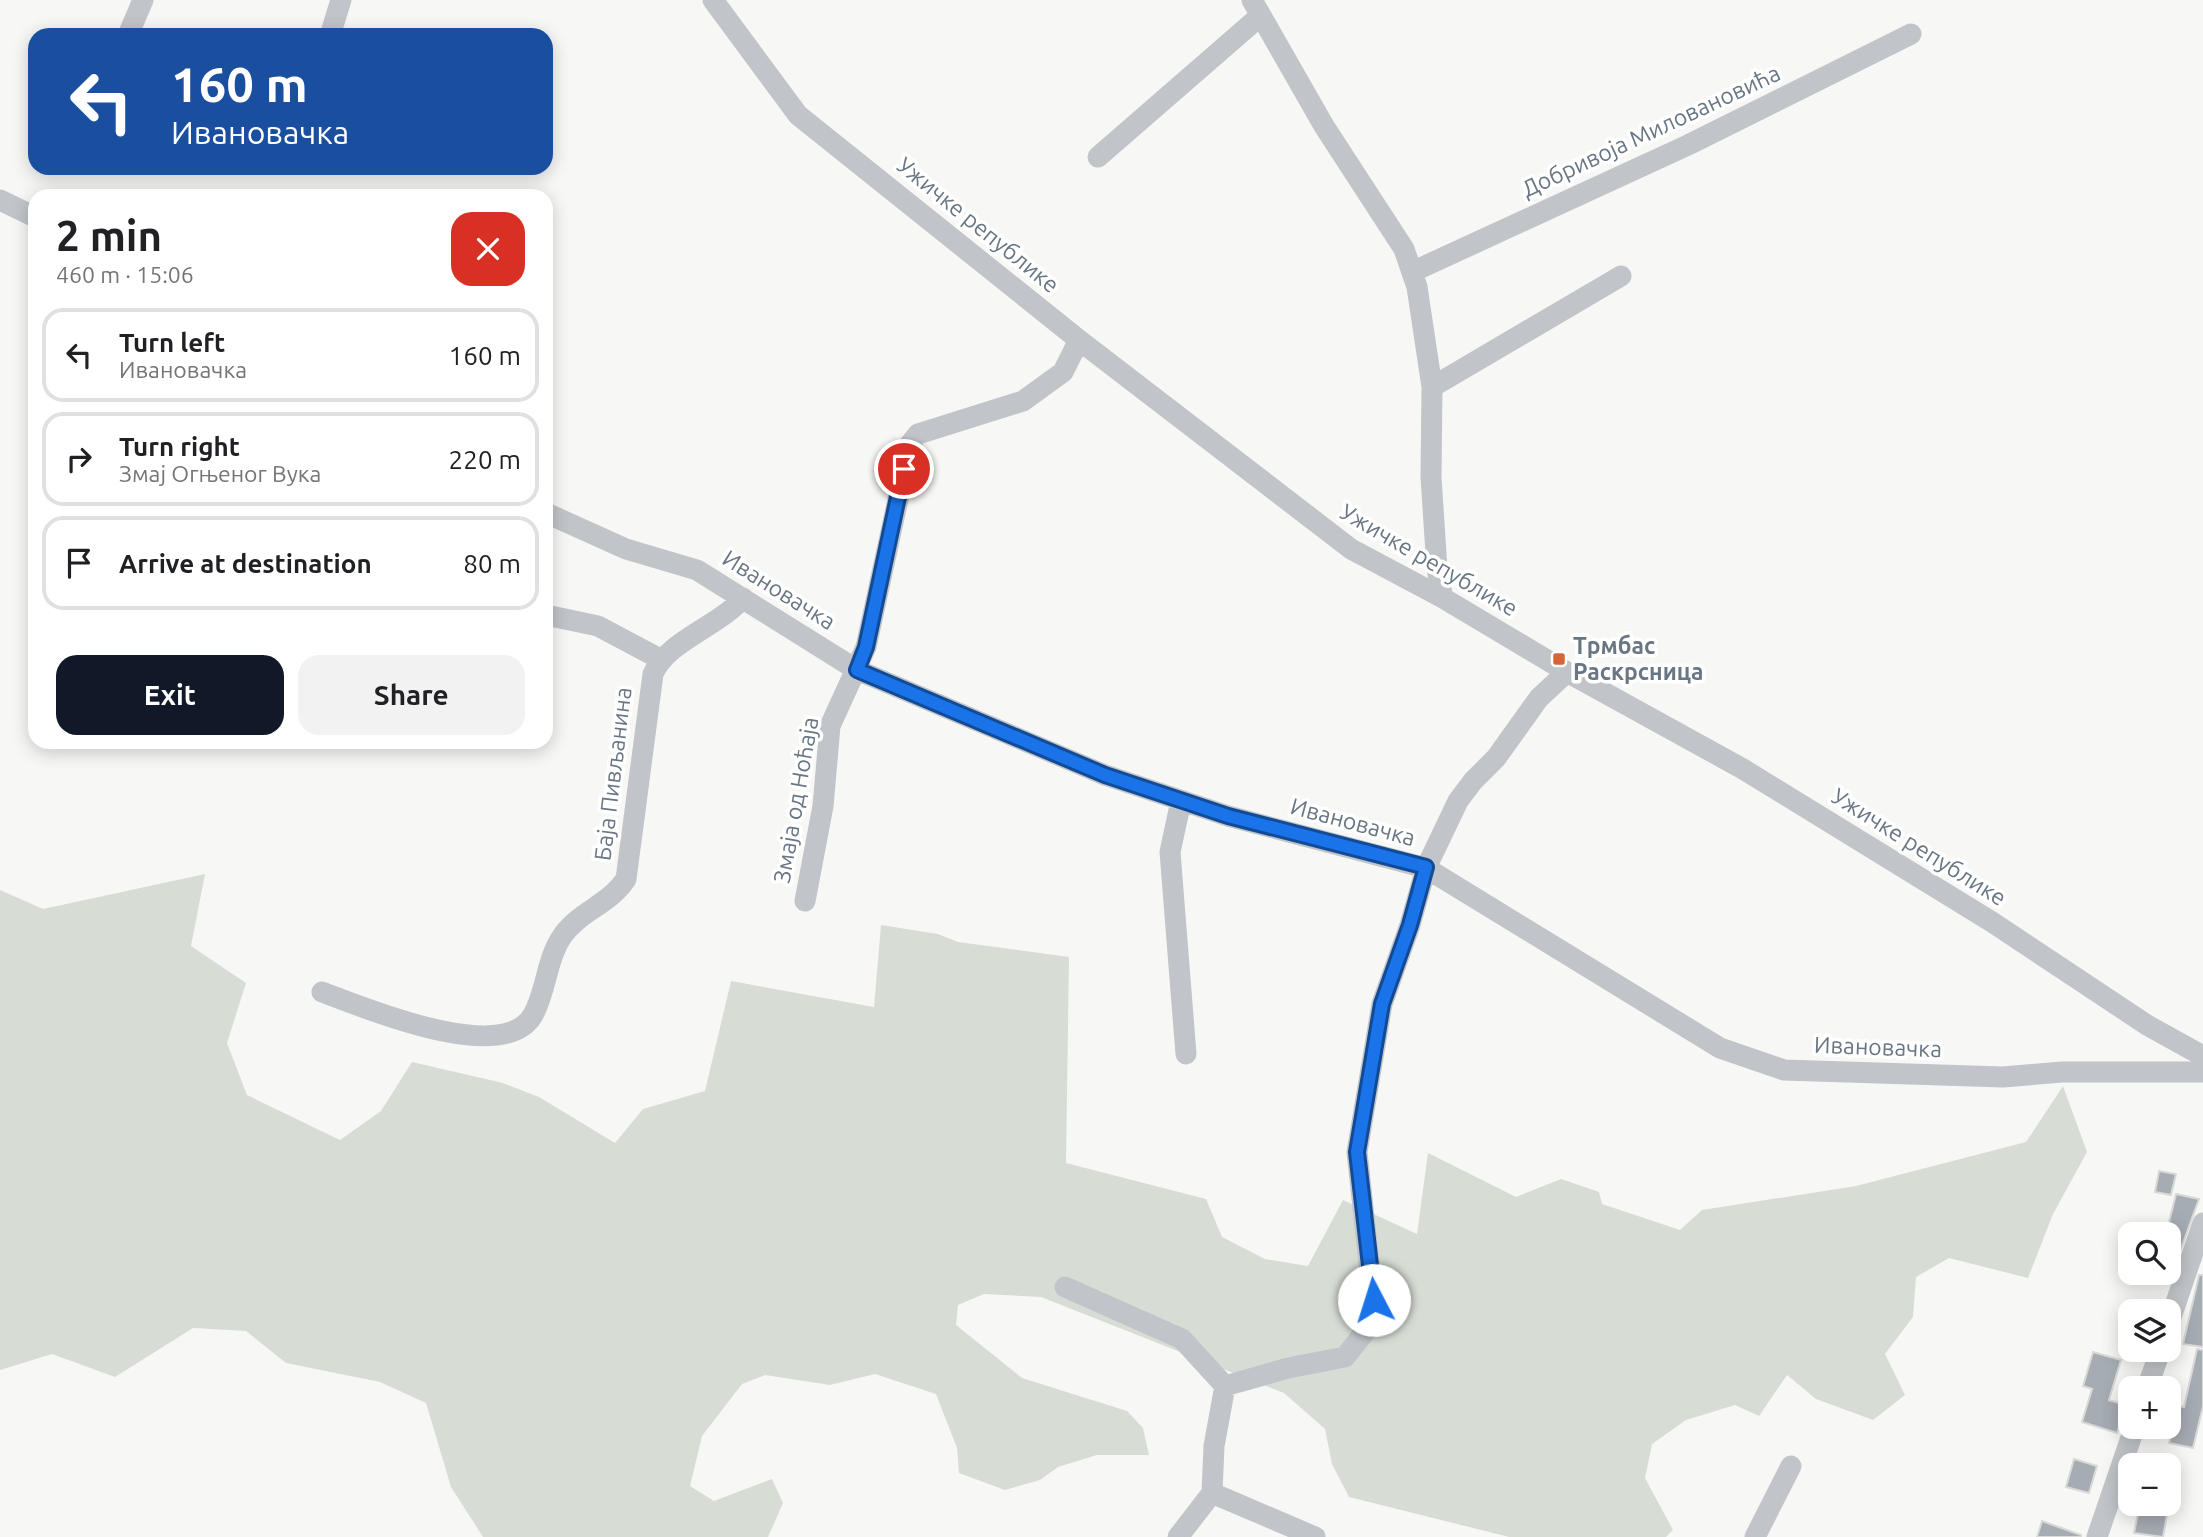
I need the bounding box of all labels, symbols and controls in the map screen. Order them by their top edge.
icon: left [56,56,147,147]
text: 160 m [171,56,308,111]
street label: Добривоја Миловановића [1518,60,1784,201]
text: Ивановачка [171,114,349,150]
street label: Ужичке републике [893,152,1064,297]
text: 2 min [56,212,162,259]
button: close [451,212,525,286]
text: 460 m · 15:06 [56,262,194,287]
text: Turn left [119,328,225,357]
icon: left [60,336,98,374]
text: 160 m [449,341,521,370]
text: Ивановачка [119,357,247,382]
text: Turn right [119,432,240,461]
pin [874,439,934,499]
icon: right [60,440,98,478]
text: 220 m [449,445,521,474]
icon: arrive [885,450,923,488]
text: Змај Огњеног Вука [119,461,321,486]
street label: Ужичке републике [1336,499,1522,620]
icon: arrive [60,544,98,582]
street label: Ивановачка [718,545,840,634]
text: Arrive at destination [119,549,372,578]
text: 80 m [463,549,521,578]
place label: Трмбас Раскрсница [1573,633,1703,684]
marker: Трмбас Раскрсница [1551,651,1567,667]
button: Exit [56,655,284,735]
button: Share [298,655,525,735]
street label: Баја Пивљанина [589,686,636,862]
street label: Змаја од Ноћаја [769,715,822,885]
street label: Ужичке републике [1828,783,2011,910]
street label: Ивановачка [1288,793,1418,850]
street label: Ивановачка [1814,1032,1942,1061]
map controls [2118,1222,2181,1516]
button: search [2118,1222,2181,1285]
position arrow [1337,1263,1411,1337]
button: layers [2118,1299,2181,1362]
button: + [2118,1376,2181,1439]
button: − [2118,1453,2181,1516]

